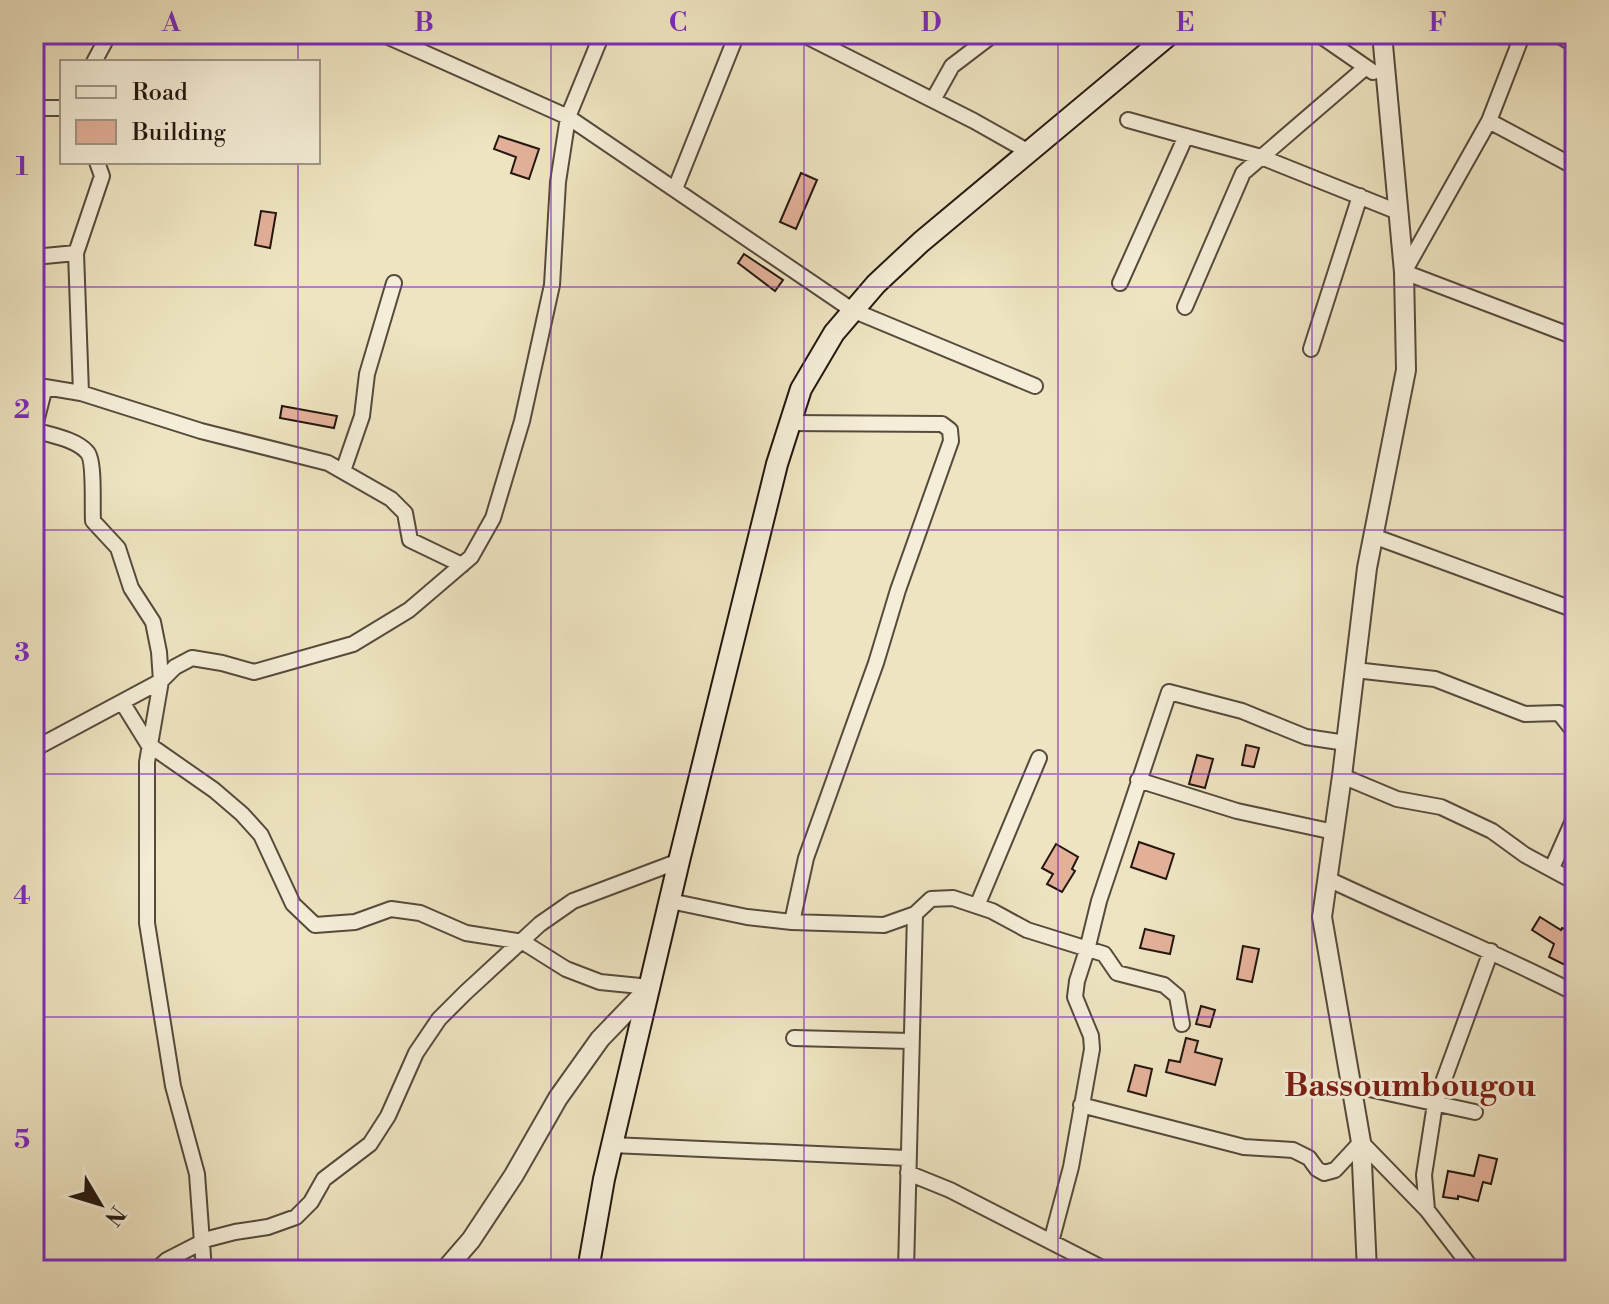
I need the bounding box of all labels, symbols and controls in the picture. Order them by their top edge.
text: A [161,7,181,39]
text: B [414,7,434,39]
text: C [669,7,687,39]
text: D [921,7,941,39]
text: E [1176,7,1194,39]
text: F [1429,7,1447,39]
legend [60,60,320,164]
text: Road [132,78,188,108]
text: Building [131,118,226,148]
text: 1 [16,151,29,183]
text: 2 [14,394,30,426]
text: 3 [14,637,30,669]
text: 4 [13,880,31,912]
district label: Bassoumbougou [1284,1066,1536,1106]
text: 5 [14,1124,30,1156]
north arrow [60,1164,140,1244]
text: N [98,1200,131,1231]

